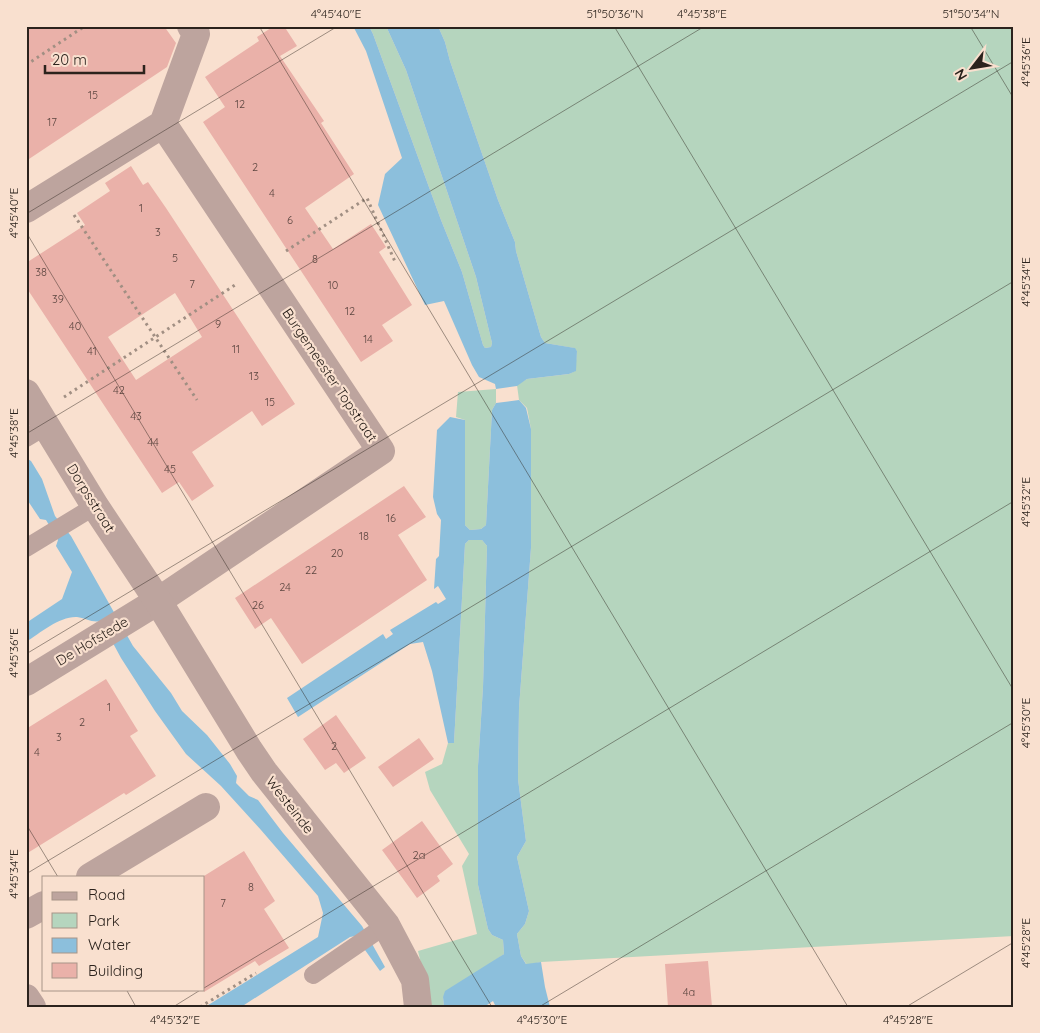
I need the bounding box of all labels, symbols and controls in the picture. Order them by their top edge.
text: 4°45'40"E [311,6,361,21]
text: 51°50'36"N [586,6,644,21]
text: 4°45'38"E [677,6,727,21]
text: 51°50'34"N [943,6,999,21]
text: 4°45'36"E [1018,37,1033,87]
scale bar [45,42,144,74]
north arrow [948,42,998,92]
text: 20 m [52,50,87,69]
text: N [950,66,971,84]
house number: 15 [88,88,98,102]
house number: 12 [235,97,245,111]
house number: 17 [47,115,57,129]
house number: 2 [252,160,258,174]
house number: 4 [269,186,275,200]
text: 4°45'40"E [6,188,21,238]
house number: 1 [139,201,143,215]
house number: 6 [287,213,293,227]
house number: 3 [155,225,161,239]
house number: 5 [172,251,178,265]
house number: 8 [312,252,318,266]
text: 4°45'34"E [1018,257,1033,307]
house number: 38 [35,265,47,279]
house number: 7 [189,277,195,291]
house number: 10 [328,278,338,292]
house number: 39 [52,292,64,306]
house number: 12 [345,304,355,318]
street label: Burgemeester Topstraat [278,305,382,446]
house number: 9 [215,317,221,331]
house number: 40 [69,319,81,333]
house number: 14 [363,332,373,346]
house number: 11 [232,342,240,356]
house number: 41 [87,344,97,358]
house number: 13 [249,369,259,383]
house number: 42 [113,383,125,397]
house number: 15 [265,395,275,409]
text: 4°45'38"E [6,408,21,458]
house number: 43 [130,409,142,423]
house number: 44 [147,435,159,449]
street label: Dorpsstraat [63,460,119,536]
house number: 45 [164,462,176,476]
text: 4°45'32"E [1018,477,1033,527]
house number: 16 [386,511,396,525]
house number: 18 [359,529,369,543]
house number: 20 [331,546,343,560]
house number: 22 [305,563,317,577]
house number: 24 [279,580,291,594]
house number: 26 [252,598,264,612]
street label: De Hofstede [53,612,131,670]
text: 4°45'36"E [6,628,21,678]
text: 4°45'30"E [1018,698,1033,748]
house number: 1 [107,700,111,714]
house number: 2 [79,715,85,729]
house number: 3 [56,730,62,744]
house number: 2 [331,739,337,753]
house number: 4 [34,745,40,759]
street label: Westeinde [262,773,318,837]
house number: 2a [413,848,425,862]
text: 4°45'34"E [6,849,21,899]
legend [42,876,205,990]
house number: 8 [248,880,254,894]
text: Road [88,885,125,904]
house number: 7 [220,896,226,910]
text: Park [88,911,120,930]
text: 4°45'28"E [1018,918,1033,968]
text: Water [88,935,131,954]
text: Building [88,961,143,980]
house number: 4a [683,985,695,999]
text: 4°45'32"E [150,1012,200,1027]
text: 4°45'30"E [517,1012,567,1027]
text: 4°45'28"E [883,1012,933,1027]

